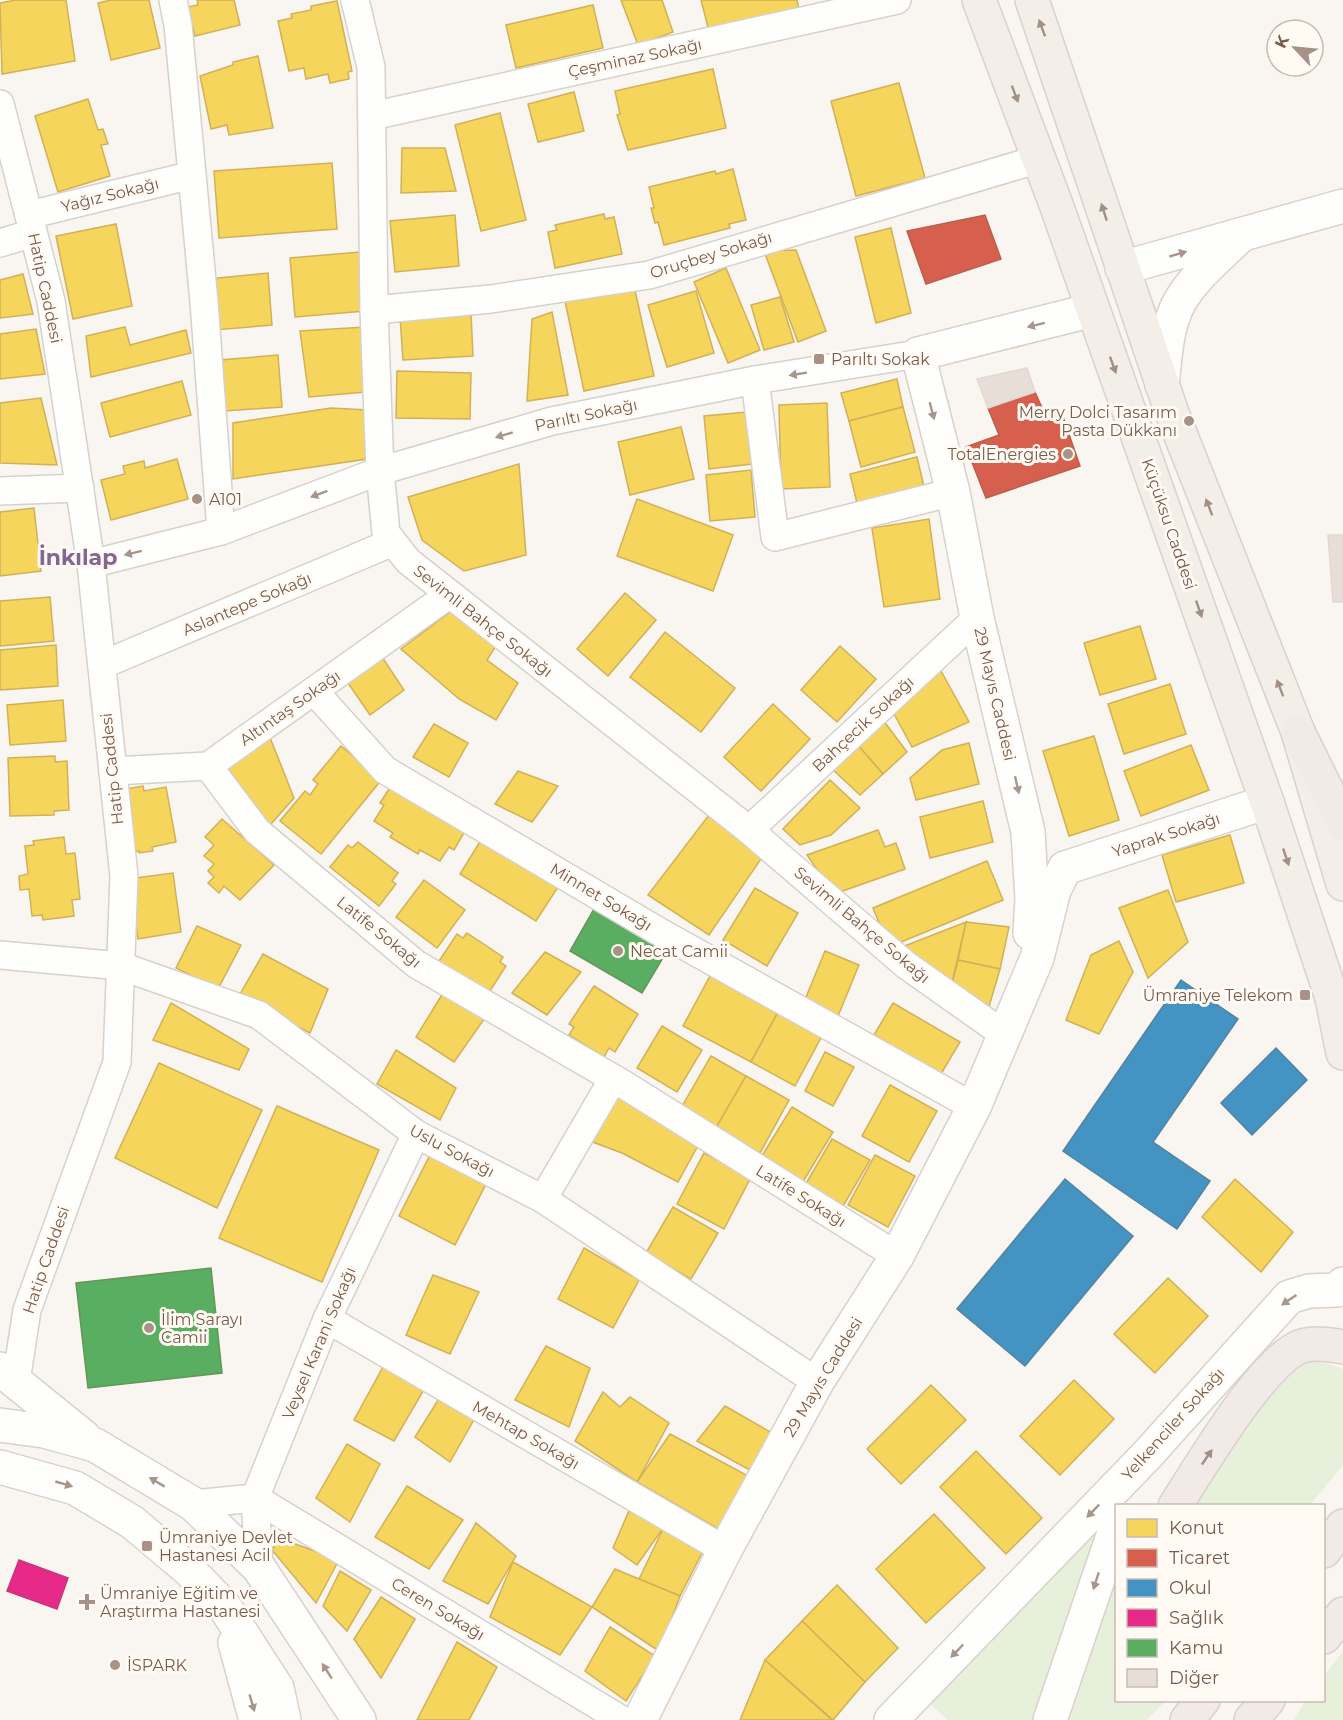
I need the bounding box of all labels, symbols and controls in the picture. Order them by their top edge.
one-way arrow [1036,18,1046,36]
north arrow [1265,18,1325,78]
text: K [1271,31,1294,51]
street label: Çeşminaz Sokağı [566,35,704,81]
one-way arrow [1010,85,1020,103]
street label: Yağız Sokağı [59,174,161,216]
one-way arrow [1098,203,1108,221]
street label: Oruçbey Sokağı [648,227,774,283]
street label: Hatip Caddesi [24,231,66,345]
one-way arrow [1169,249,1187,258]
one-way arrow [1027,320,1045,330]
place label: Parıltı Sokak [831,350,930,369]
marker: Parıltı Sokak [812,352,826,366]
one-way arrow [1108,357,1118,375]
one-way arrow [788,369,807,378]
street label: Parıltı Sokağı [533,395,639,435]
one-way arrow [928,402,938,420]
place label: Merry Dolci Tasarım Pasta Dükkanı [1019,403,1177,440]
marker: Merry Dolci Tasarım Pasta Dükkanı [1182,414,1196,428]
one-way arrow [495,431,513,440]
place label: TotalEnergies [948,445,1056,464]
marker: TotalEnergies [1061,447,1075,461]
street label: Küçüksu Caddesi [1138,456,1200,592]
place label: A101 [209,490,242,509]
one-way arrow [309,490,327,500]
marker: A101 [190,492,204,506]
one-way arrow [1204,498,1213,516]
district label: İnkılap [39,544,117,571]
one-way arrow [124,549,142,559]
street label: Sevimli Bahçe Sokağı [410,561,556,681]
street label: Aslantepe Sokağı [180,568,314,640]
one-way arrow [1194,600,1204,618]
street label: 29 Mayıs Caddesi [970,625,1020,763]
street label: Altıntaş Sokağı [236,666,344,750]
street label: Bahçecik Sokağı [808,672,918,776]
one-way arrow [1275,679,1285,697]
street label: Hatip Caddesi [97,712,127,826]
one-way arrow [1013,776,1023,795]
street label: Yaprak Sokağı [1110,809,1222,861]
one-way arrow [1282,848,1291,866]
street label: Minnet Sokağı [547,859,655,935]
street label: Sevimli Bahçe Sokağı [790,863,934,987]
street label: Latife Sokağı [333,892,425,972]
place label: Necat Camii [630,942,728,961]
marker: Necat Camii [611,944,625,958]
place label: Ümraniye Telekom [1143,985,1293,1005]
marker: Ümraniye Telekom [1298,988,1312,1002]
street label: Uslu Sokağı [406,1121,498,1181]
street label: Latife Sokağı [752,1161,850,1231]
street label: Hatip Caddesi [19,1204,73,1316]
street label: Veysel Karani Sokağı [278,1264,360,1422]
one-way arrow [1281,1295,1298,1306]
place label: İlim Sarayı Camii [161,1310,243,1347]
street label: 29 Mayıs Caddesi [780,1314,866,1440]
marker: İlim Sarayı Camii [142,1321,156,1335]
street label: Yelkenciler Sokağı [1118,1364,1228,1484]
street label: Mehtap Sokağı [469,1397,583,1473]
one-way arrow [1201,1449,1213,1465]
one-way arrow [149,1476,165,1487]
one-way arrow [56,1480,74,1489]
one-way arrow [1086,1504,1100,1518]
legend [1115,1504,1325,1702]
text: Konut [1169,1517,1224,1539]
place label: Ümraniye Devlet Hastanesi Acil [159,1527,294,1565]
marker: Ümraniye Devlet Hastanesi Acil [140,1539,154,1553]
text: Ticaret [1169,1547,1230,1569]
one-way arrow [1091,1572,1100,1590]
street label: Ceren Sokağı [388,1574,488,1644]
text: Okul [1169,1577,1212,1599]
place label: Ümraniye Eğitim ve Araştırma Hastanesi [100,1583,261,1621]
marker: Ümraniye Eğitim ve Araştırma Hastanesi [78,1593,96,1611]
text: Sağlık [1169,1607,1224,1629]
text: Kamu [1169,1637,1223,1659]
one-way arrow [951,1644,965,1658]
place label: İSPARK [127,1656,187,1675]
marker: İSPARK [108,1658,122,1672]
one-way arrow [322,1663,333,1679]
text: Diğer [1169,1667,1219,1689]
one-way arrow [248,1694,258,1712]

